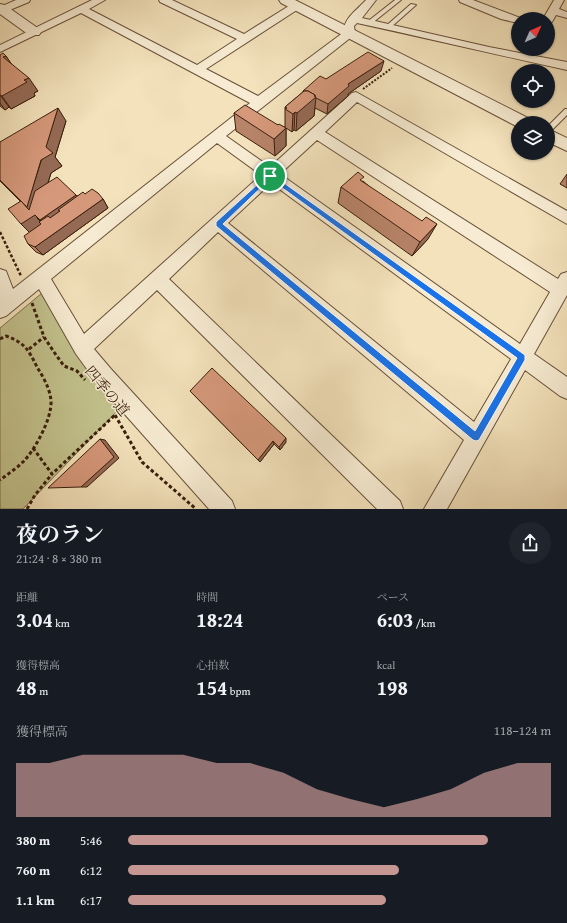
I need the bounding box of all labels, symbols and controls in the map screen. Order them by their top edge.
north arrow [511,12,555,56]
map controls [511,12,555,160]
button: locate [511,64,555,108]
button: layers [511,116,555,160]
pin [253,159,287,193]
icon: arrive [259,165,281,187]
street label: 四季の道 [80,361,135,420]
text: 夜のラン [16,518,104,550]
button: share [509,522,551,564]
text: 21:24 · 8 × 380 m [16,549,102,568]
text: 距離 [16,589,38,605]
text: 時間 [196,589,218,605]
text: ペース [377,589,409,605]
text: 3.04 [16,605,53,634]
text: 18:24 [196,605,243,634]
text: 6:03 [377,605,413,634]
text: km [53,615,70,631]
text: /km [413,615,436,631]
text: 獲得標高 [16,657,60,673]
text: 心拍数 [196,657,229,673]
text: kcal [377,657,395,673]
text: 48 [16,673,37,702]
text: 154 [196,673,227,702]
text: 198 [377,673,408,702]
text: m [37,683,48,699]
text: bpm [227,683,250,699]
text: 118–124 m [494,721,551,740]
text: 獲得標高 [16,722,68,741]
text: 380 m [16,831,50,850]
text: 5:46 [80,831,102,850]
text: 760 m [16,861,50,880]
text: 6:12 [80,861,102,880]
text: 1.1 km [16,891,55,910]
text: 6:17 [80,891,102,910]

